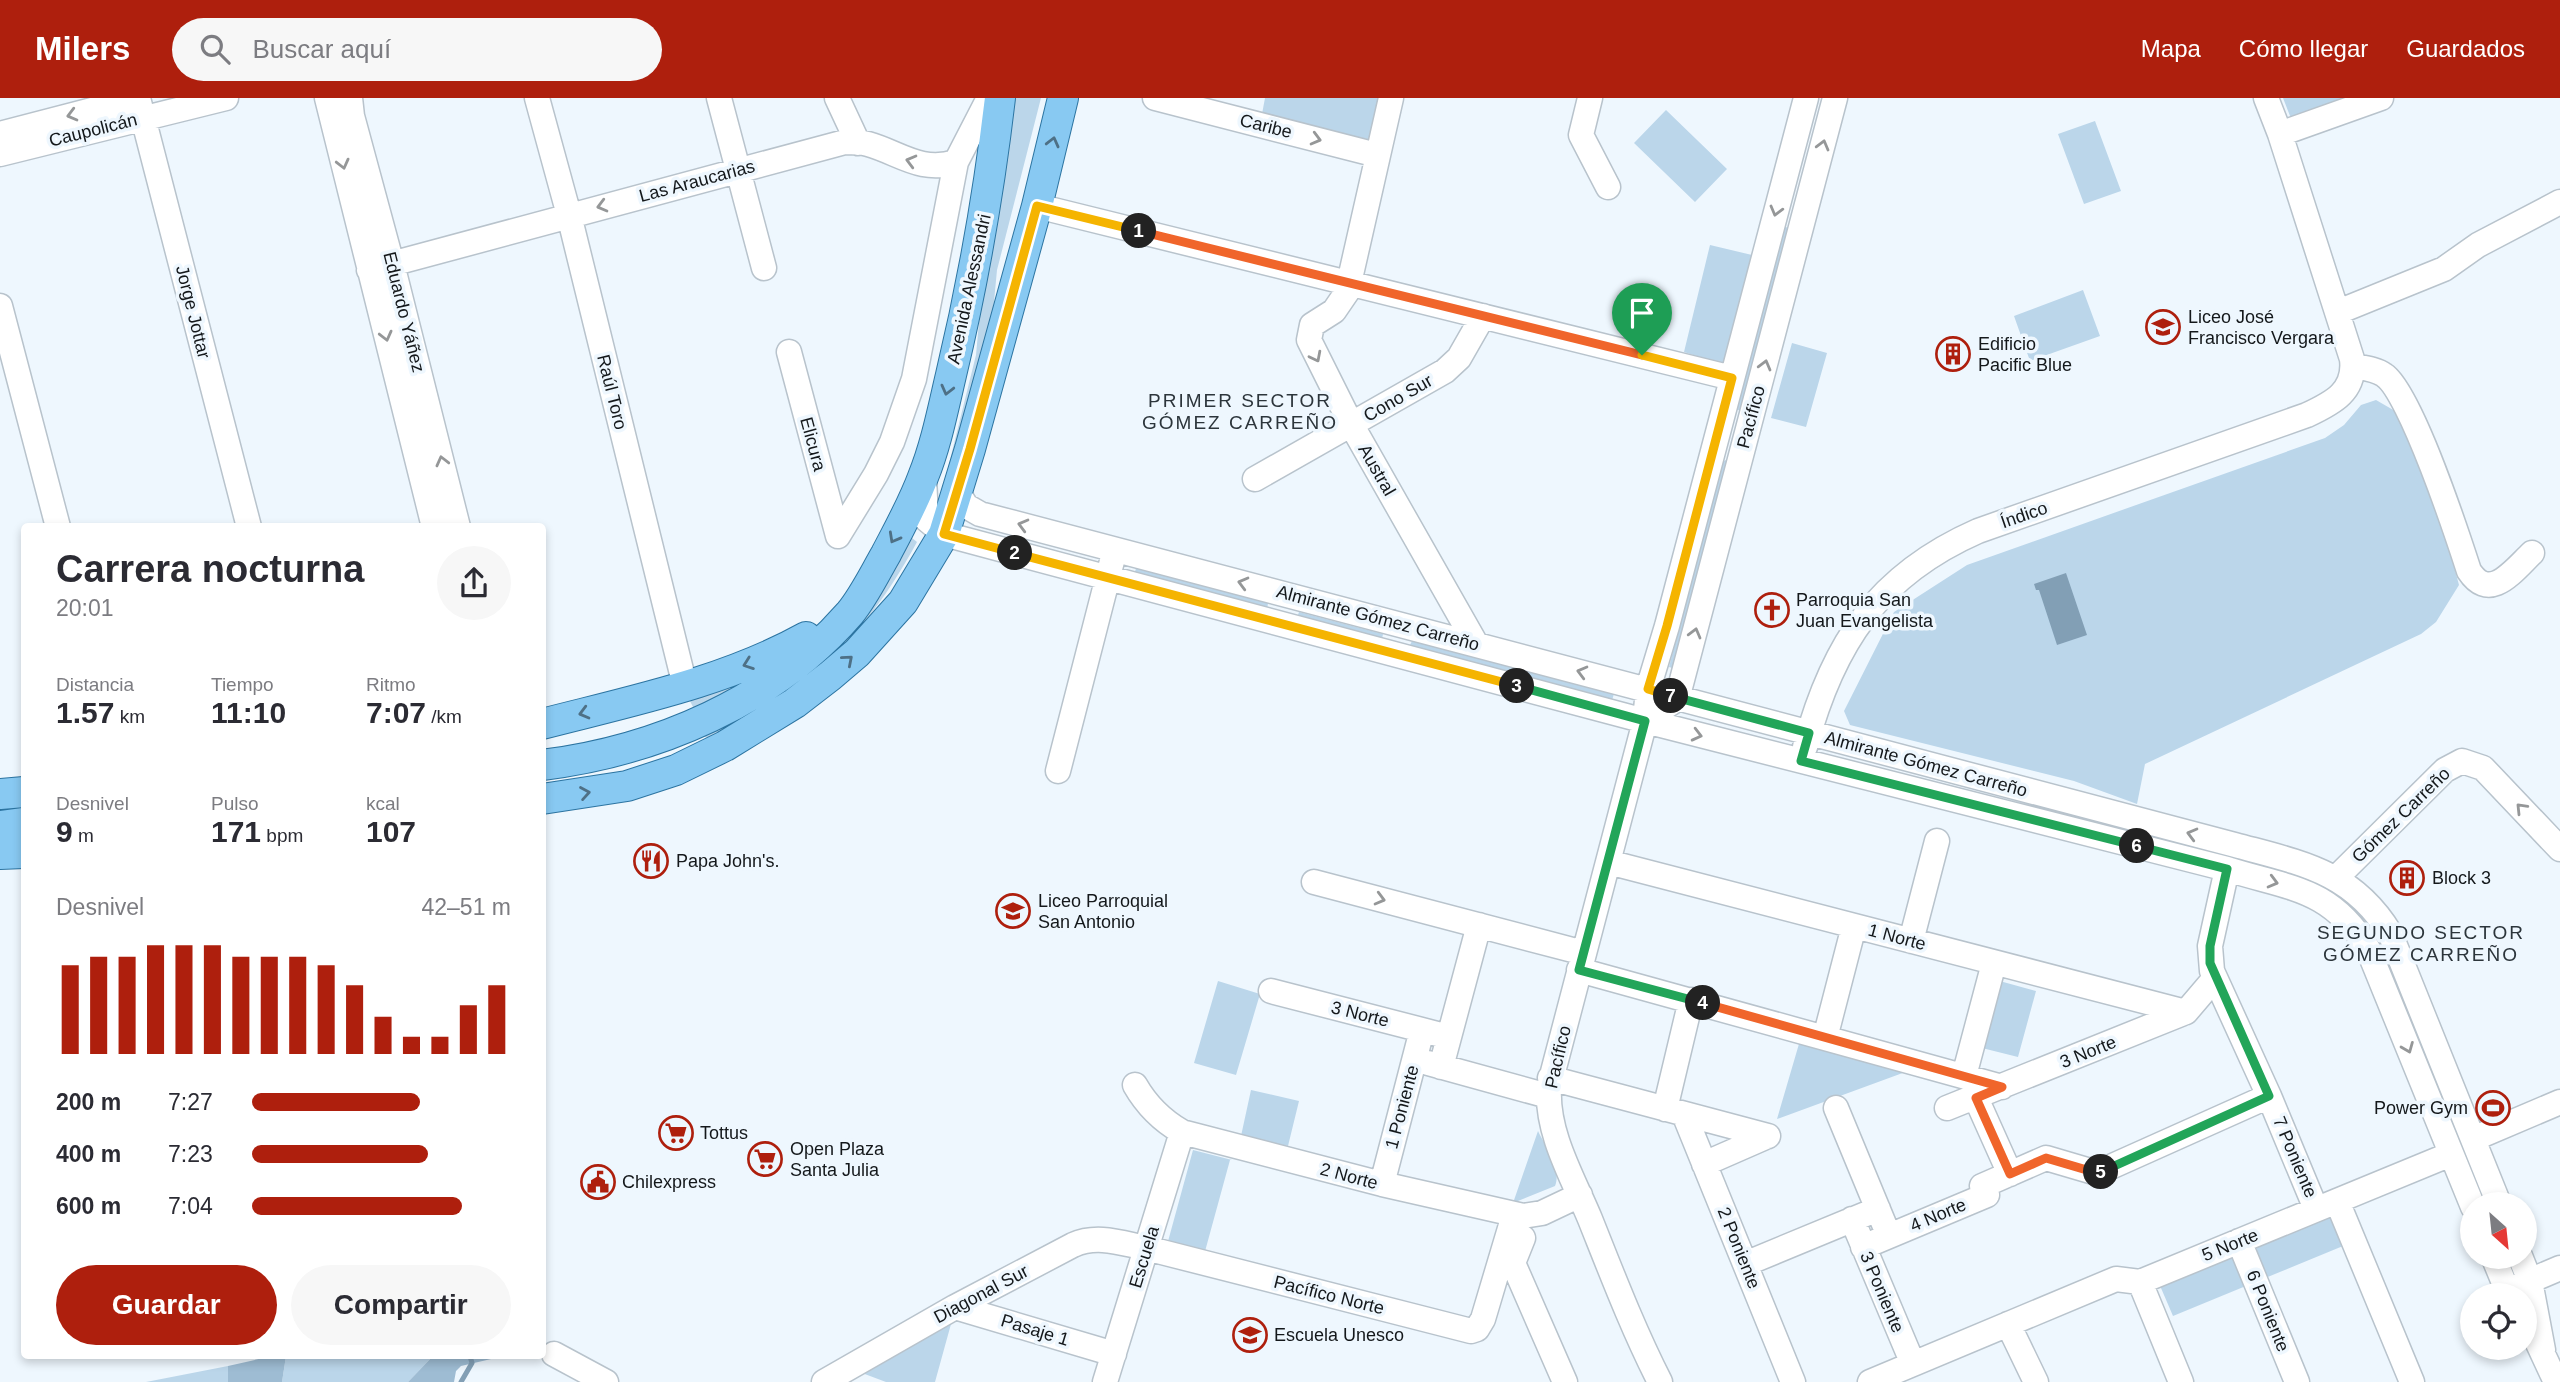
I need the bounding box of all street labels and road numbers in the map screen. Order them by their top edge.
street label: Caupolicán [47,109,139,151]
street label: Caribe [1238,110,1294,142]
street label: Las Araucarias [637,156,757,206]
street label: Avenida Alessandri [943,212,995,366]
street label: Eduardo Yáñez [379,250,429,374]
street label: Jorge Jottar [172,263,214,361]
street label: Raúl Toro [593,352,631,432]
street label: Cono Sur [1360,370,1436,426]
street label: Pacífico [1733,383,1769,451]
street label: Elicura [796,415,830,474]
street label: Austral [1354,441,1400,499]
street label: Índico [1998,498,2050,532]
street label: Almirante Gómez Carreño [1274,581,1482,655]
street label: Almirante Gómez Carreño [1822,727,2030,801]
street label: Gómez Carreño [2348,763,2454,867]
street label: 1 Norte [1866,920,1928,954]
street label: 3 Norte [1329,997,1391,1031]
street label: Pacífico [1541,1024,1575,1090]
street label: 3 Norte [2057,1032,2119,1072]
street label: 1 Poniente [1381,1063,1423,1151]
street label: 7 Poniente [2269,1113,2321,1201]
street label: 2 Norte [1318,1159,1380,1193]
street label: 4 Norte [1907,1194,1969,1236]
street label: 2 Poniente [1714,1204,1764,1292]
street label: Escuela [1125,1223,1163,1291]
street label: 5 Norte [2199,1225,2261,1265]
street label: 3 Poniente [1856,1248,1908,1336]
street label: Diagonal Sur [930,1261,1032,1327]
street label: 6 Poniente [2243,1267,2293,1355]
street label: Pacífico Norte [1272,1272,1386,1318]
street label: Pasaje 1 [999,1310,1071,1350]

